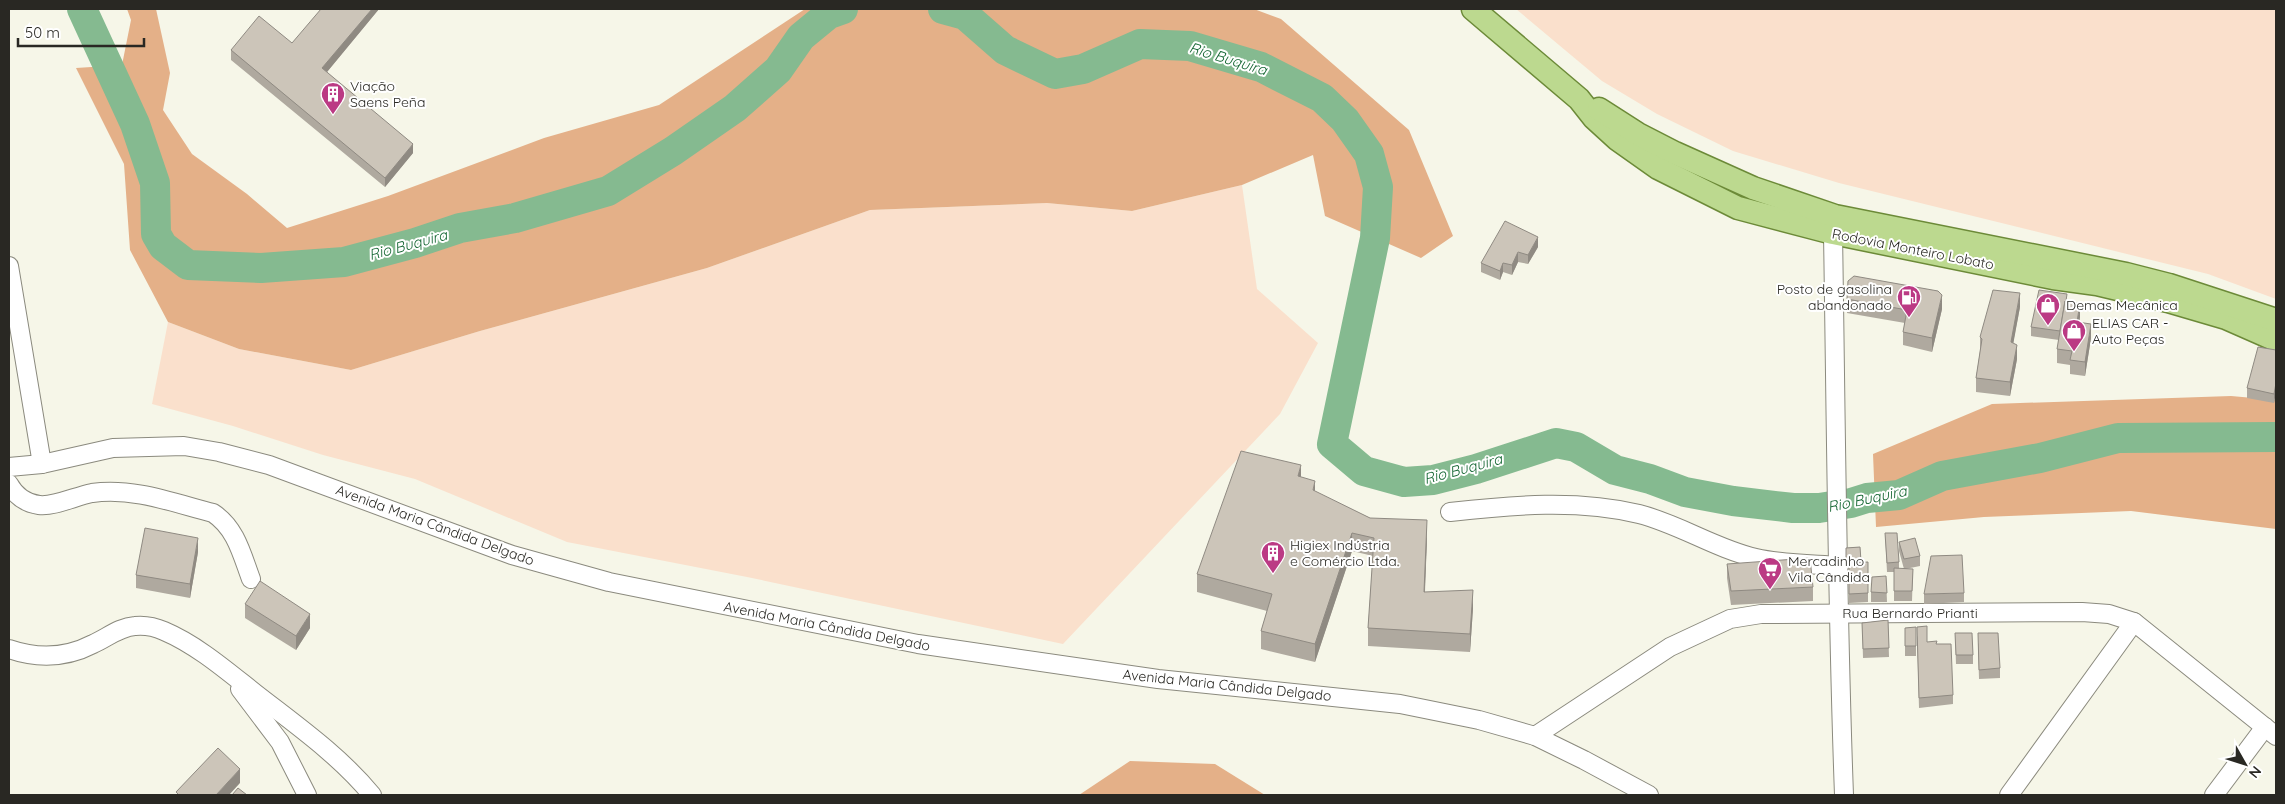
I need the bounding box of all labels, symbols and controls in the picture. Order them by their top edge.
scale bar [18,15,144,47]
text: 50 m [25,23,60,42]
water label: Rio Buquira [1187,38,1270,80]
place label: Viação Saens Peña [350,77,425,111]
building icon: Viação Saens Peña [320,81,346,115]
street label: Rodovia Monteiro Lobato [1831,224,1995,274]
water label: Rio Buquira [367,225,450,264]
place label: Posto de gasolina abandonado [1777,280,1892,314]
fuel station icon: Posto de gasolina abandonado [1896,284,1922,318]
shop icon: Demas Mecânica [2035,292,2061,326]
place label: Demas Mecânica [2066,296,2178,314]
place label: ELIAS CAR - Auto Peças [2092,314,2169,348]
shop icon: ELIAS CAR - Auto Peças [2061,318,2087,352]
water label: Rio Buquira [1422,449,1505,488]
street label: Avenida Maria Cândida Delgado [333,481,537,569]
water label: Rio Buquira [1826,481,1909,516]
place label: Higiex Indústria e Comércio Ltda. [1290,536,1399,570]
building icon: Higiex Indústria e Comércio Ltda. [1260,540,1286,574]
place label: Mercadinho Vila Cândida [1788,552,1870,586]
supermarket icon: Mercadinho Vila Cândida [1757,556,1783,590]
street label: Avenida Maria Cândida Delgado [722,597,932,655]
street label: Rua Bernardo Prianti [1842,604,1978,622]
street label: Avenida Maria Cândida Delgado [1122,665,1332,705]
north arrow [2220,739,2270,789]
text: N [2245,763,2265,782]

